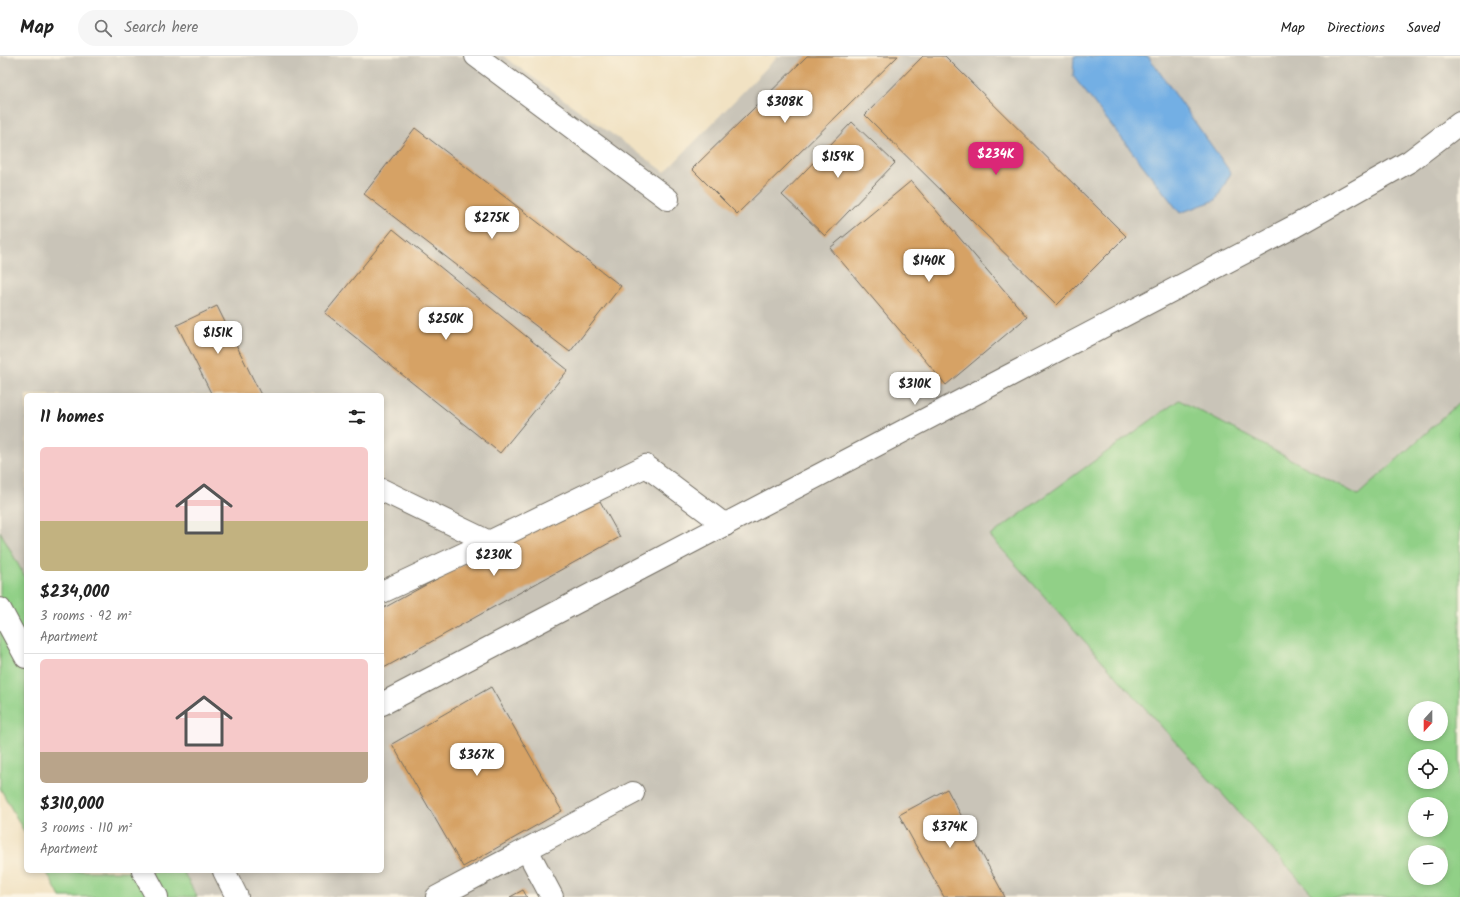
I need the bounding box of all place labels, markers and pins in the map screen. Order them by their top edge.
pin: $308K [757,90,813,124]
pin: $234K [968,142,1024,176]
pin: $159K [810,145,866,179]
pin: $275K [464,206,520,240]
pin: $140K [901,249,957,283]
pin: $250K [418,307,474,341]
pin: $151K [190,321,246,355]
pin: $310K [887,372,943,406]
pin: $230K [466,543,522,577]
pin: $367K [449,743,505,777]
pin: $374K [922,815,978,849]

